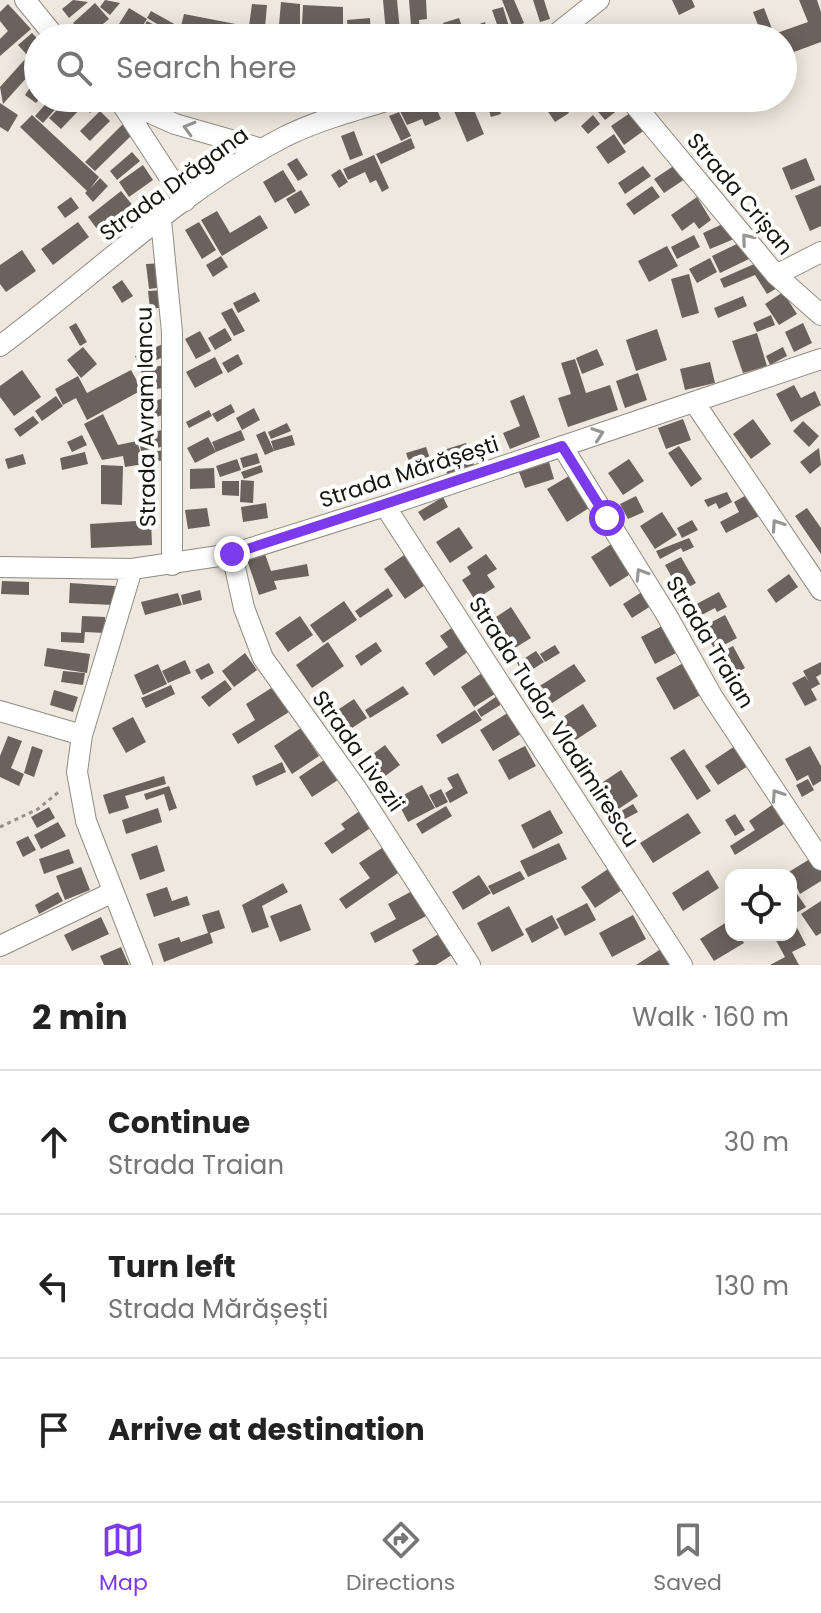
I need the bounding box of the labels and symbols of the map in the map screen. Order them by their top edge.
street label: Strada Drăgana [93,119,255,249]
one-way arrow [182,121,196,137]
street label: Strada Crișan [680,126,800,262]
one-way arrow [742,234,757,249]
street label: Strada Avram Iancu [129,307,163,527]
street label: Strada Mărășești [316,428,502,516]
one-way arrow [591,428,605,444]
route start [589,500,625,536]
one-way arrow [772,520,787,534]
route end [214,536,250,572]
one-way arrow [636,568,651,583]
street label: Strada Traian [658,570,762,714]
street label: Strada Tudor Vladimirescu [461,591,647,853]
street label: Strada Livezii [305,684,411,818]
one-way arrow [772,790,787,804]

